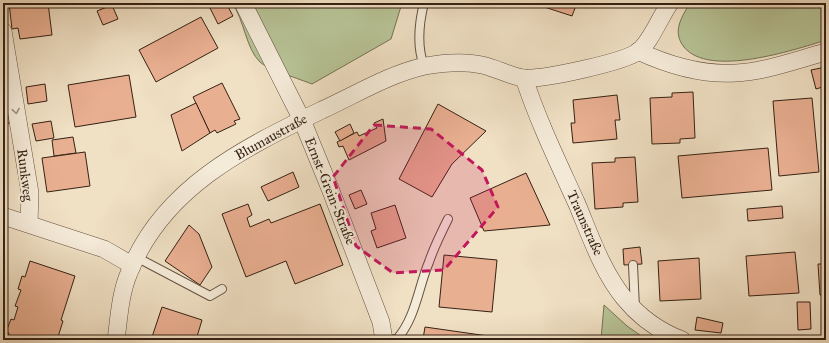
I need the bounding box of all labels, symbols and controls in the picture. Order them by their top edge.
one-way arrow [11,108,20,114]
street label: Blumaustraße [232,110,310,164]
street label: Ernst-Grein-Straße [301,135,359,247]
street label: Runkweg [13,148,37,203]
street label: Traunstraße [563,188,607,258]

